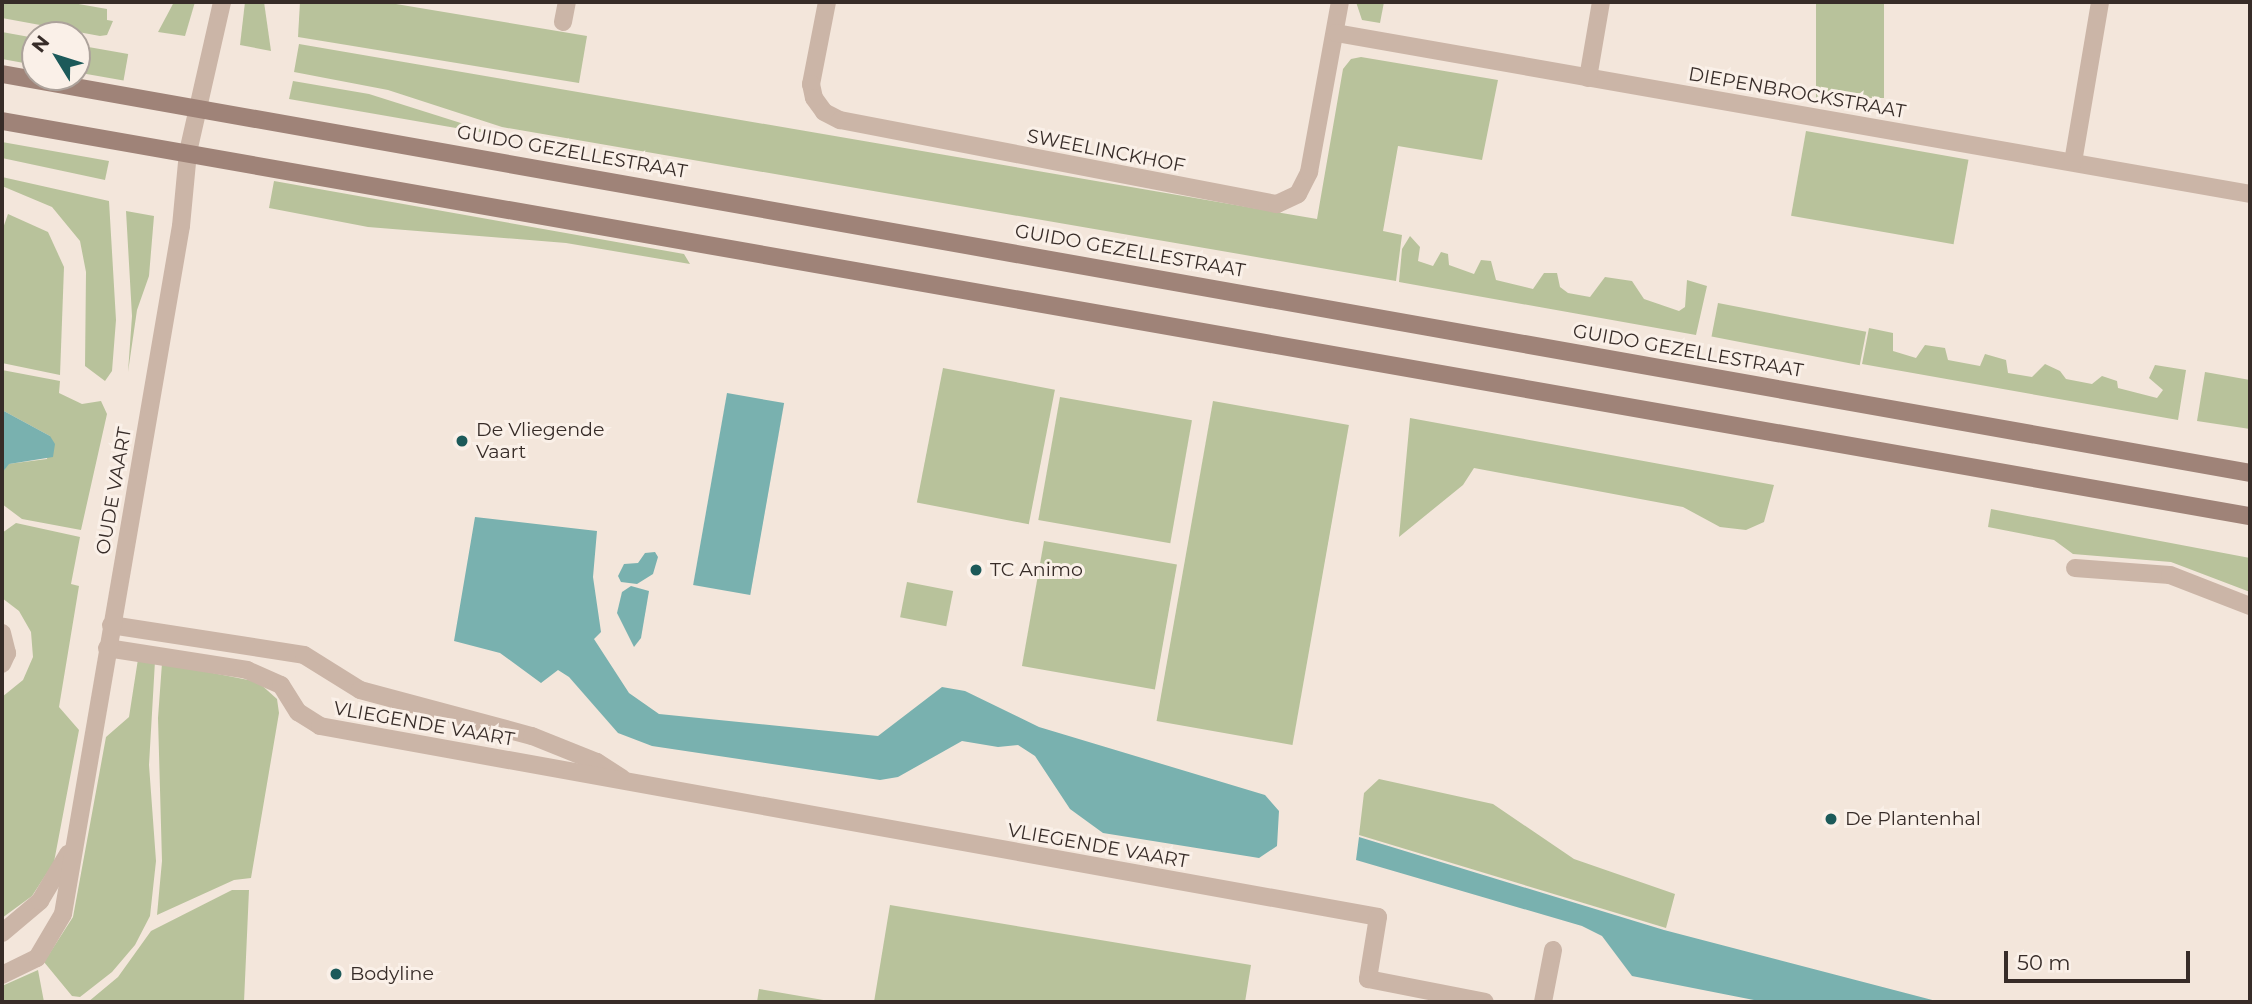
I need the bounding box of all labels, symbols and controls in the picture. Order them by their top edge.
north arrow [21,21,91,91]
text: N [27,31,54,57]
street label: DIEPENBROCKSTRAAT [1687,63,1907,123]
street label: GUIDO GEZELLESTRAAT [455,121,689,183]
street label: SWEELINCKHOF [1025,124,1187,178]
street label: GUIDO GEZELLESTRAAT [1013,220,1247,282]
street label: GUIDO GEZELLESTRAAT [1571,320,1805,382]
place label: De Vliegende Vaart [476,419,604,463]
street label: OUDE VAART [92,426,136,556]
marker: De Vliegende Vaart [454,433,470,449]
place label: TC Animo [990,559,1083,581]
marker: TC Animo [968,562,984,578]
street label: VLIEGENDE VAART [332,697,516,751]
place label: De Plantenhal [1845,808,1981,830]
marker: De Plantenhal [1823,811,1839,827]
street label: VLIEGENDE VAART [1006,819,1190,873]
scale bar [2007,937,2192,981]
text: 50 m [2017,950,2071,975]
place label: Bodyline [350,963,434,985]
marker: Bodyline [328,966,344,982]

